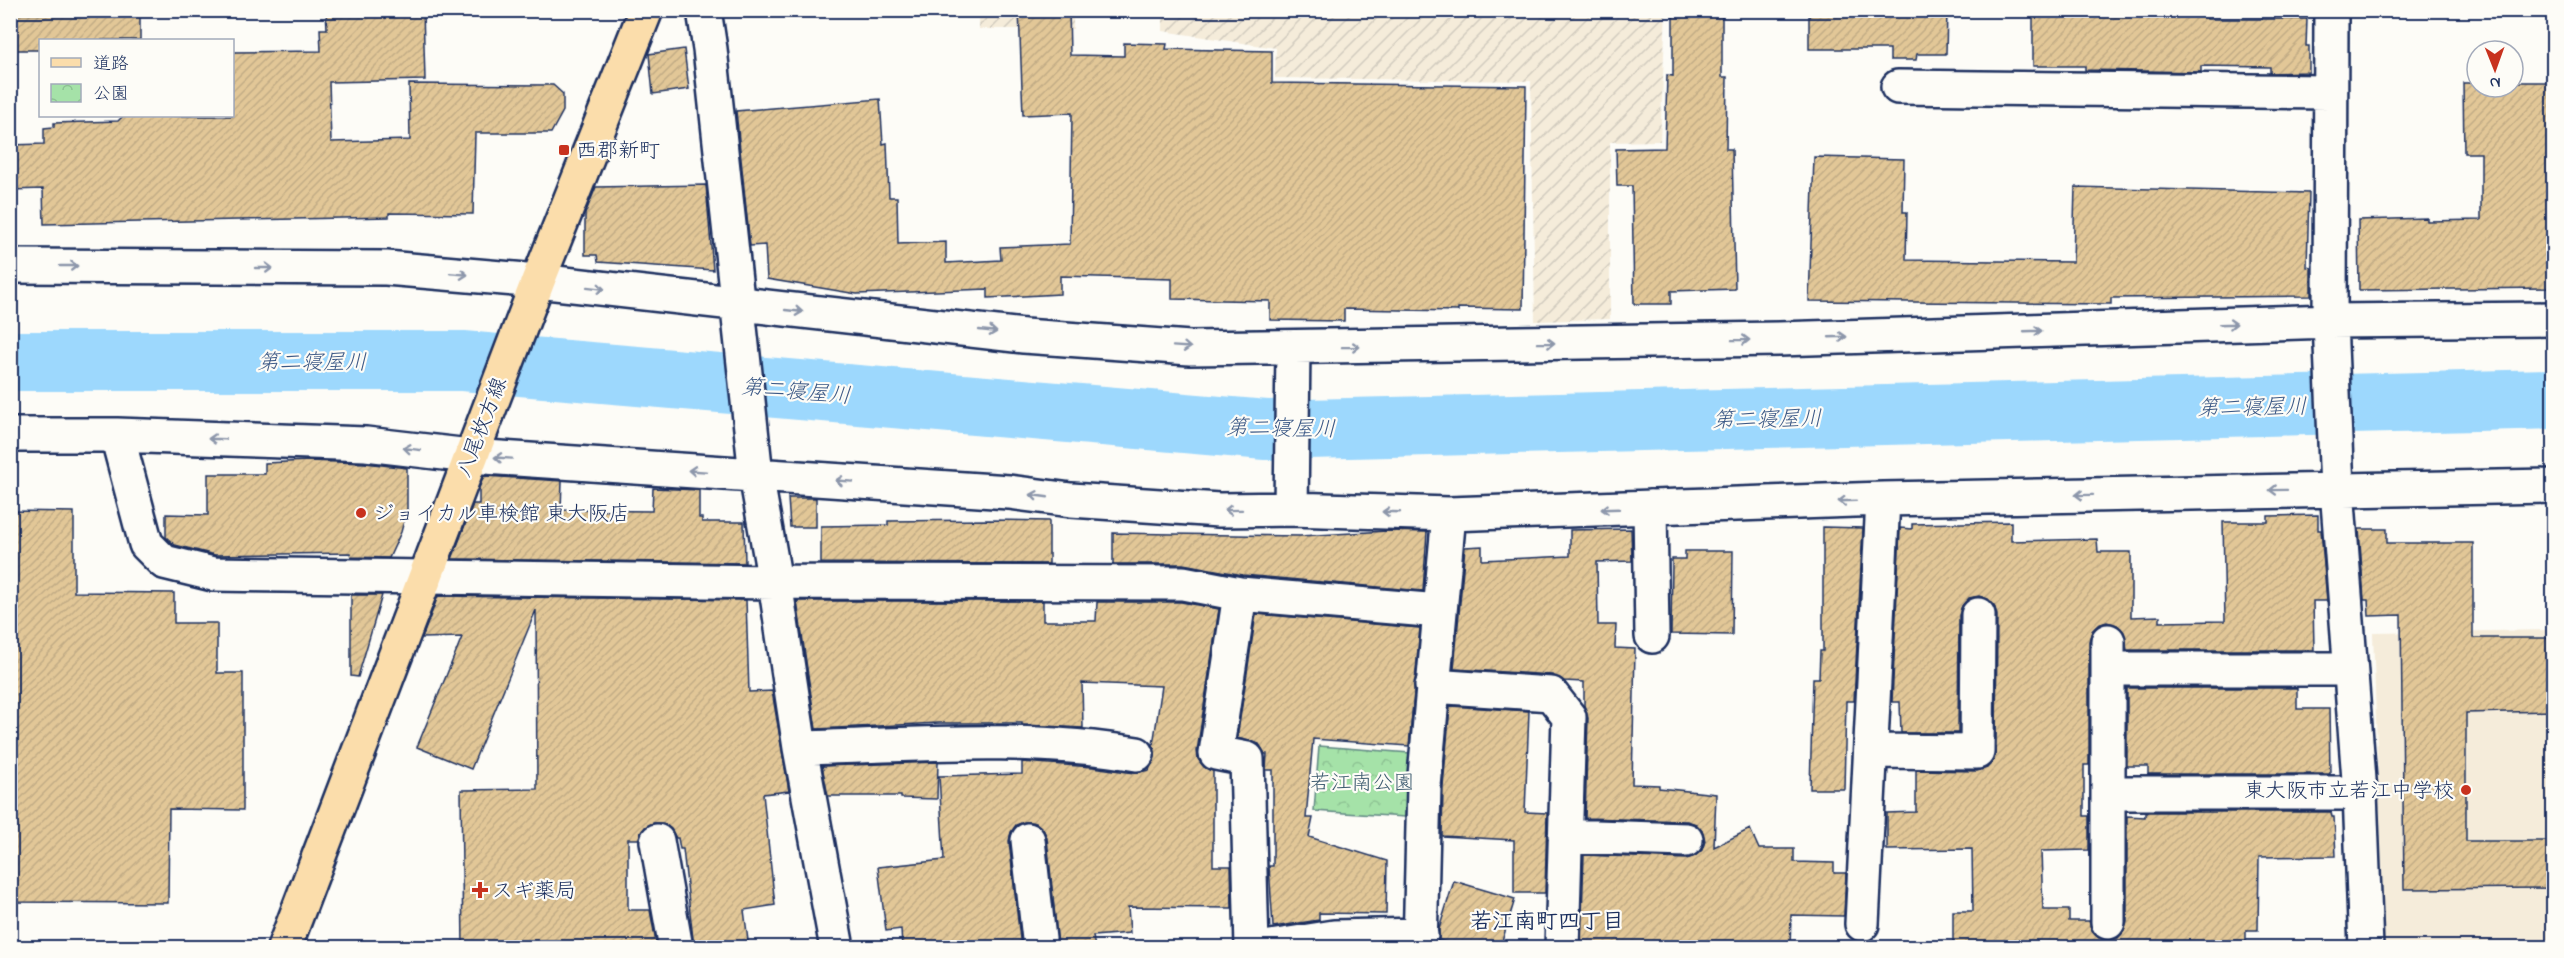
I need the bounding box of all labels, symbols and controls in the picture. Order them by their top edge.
legend [39,39,234,117]
north arrow [2465,39,2525,99]
text: 道路 [93,52,129,78]
text: N [2489,70,2501,94]
text: 公園 [93,82,129,108]
place label: 西郡新町 [576,137,660,167]
marker: 西郡新町 [557,143,571,157]
one-way arrow [58,260,78,272]
one-way arrow [253,262,273,273]
one-way arrow [448,269,468,280]
one-way arrow [585,283,605,294]
one-way arrow [784,306,804,317]
one-way arrow [2217,319,2237,330]
one-way arrow [2022,325,2042,336]
one-way arrow [978,326,997,337]
one-way arrow [1827,331,1847,343]
one-way arrow [1731,334,1751,346]
one-way arrow [1536,337,1556,349]
one-way arrow [1341,341,1361,352]
one-way arrow [1172,342,1192,353]
water label: 第二寝屋川 [257,348,367,380]
water label: 第二寝屋川 [740,372,852,414]
street label: 八尾枚方線 [450,373,516,482]
water label: 第二寝屋川 [2197,392,2307,426]
water label: 第二寝屋川 [1712,404,1822,438]
water label: 第二寝屋川 [1226,413,1336,447]
one-way arrow [208,433,228,444]
one-way arrow [403,444,422,455]
one-way arrow [493,453,513,464]
one-way arrow [688,466,708,477]
one-way arrow [835,475,855,486]
one-way arrow [2269,484,2289,496]
one-way arrow [2074,489,2094,500]
one-way arrow [1029,490,1049,501]
one-way arrow [1837,495,1857,506]
place label: ジョイカル車検館 東大阪店 [373,500,629,530]
one-way arrow [1600,503,1620,514]
one-way arrow [1223,504,1243,516]
marker: ジョイカル車検館 東大阪店 [354,506,368,520]
one-way arrow [1381,506,1401,518]
park label: 若江南公園 [1310,769,1415,799]
place label: 東大阪市立若江中学校 [2244,777,2454,807]
marker: 東大阪市立若江中学校 [2459,783,2473,797]
place label: スギ薬局 [492,877,576,907]
marker: スギ薬局 [473,883,487,897]
district label: 若江南町四丁目 [1470,907,1624,939]

